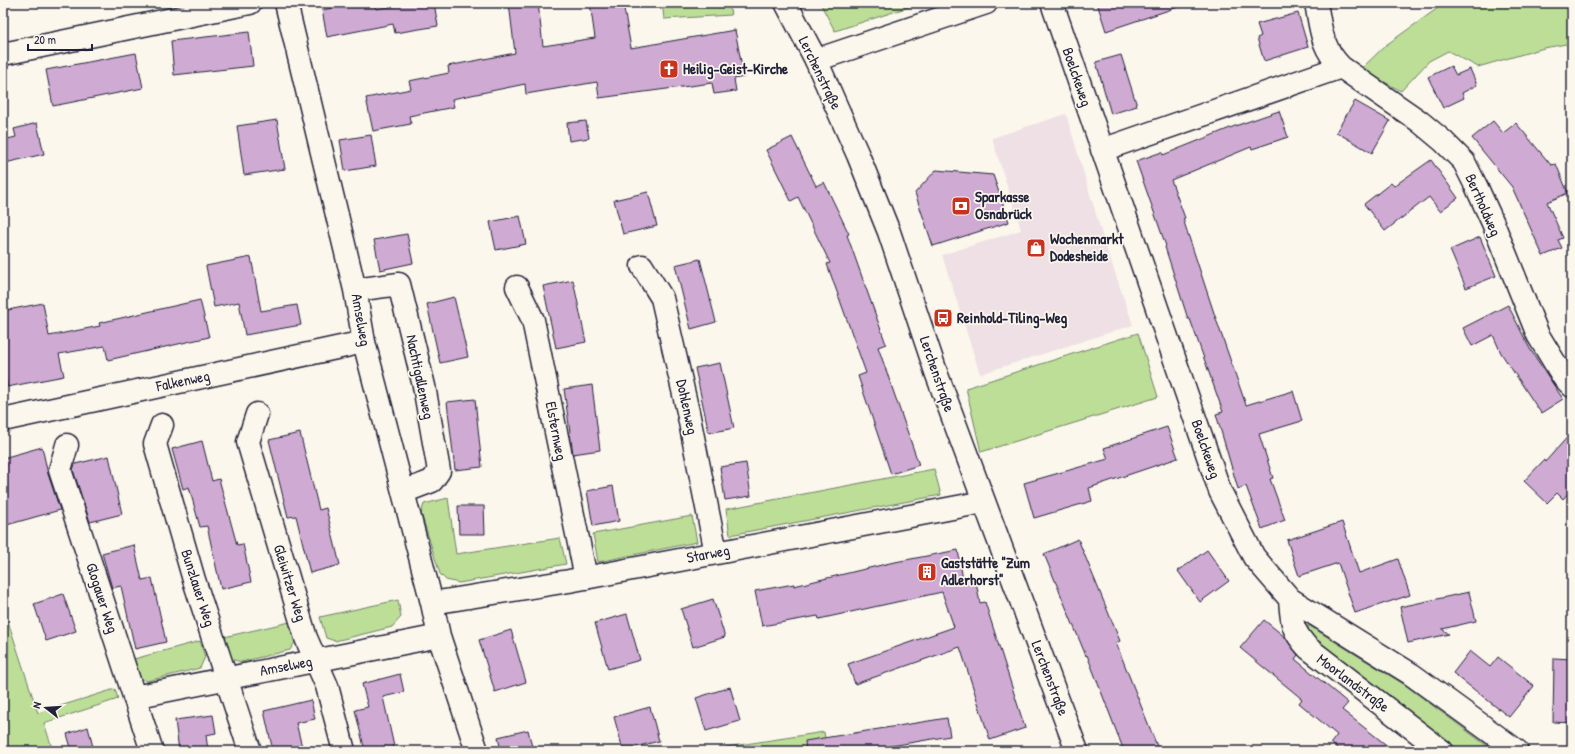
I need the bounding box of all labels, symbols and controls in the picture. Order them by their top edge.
scale bar [28,26,92,52]
text: 20 m [34,31,56,48]
street label: Lerchenstraße [794,33,847,113]
street label: Boelckeweg [1058,44,1097,110]
church icon: Heilig-Geist-Kirche [658,58,680,80]
place label: Heilig-Geist-Kirche [683,58,788,80]
street label: Bertholdweg [1460,170,1507,240]
place label: Sparkasse Osnabrück [975,186,1033,224]
bank icon: Sparkasse Osnabrück [950,195,972,217]
place label: Wochenmarkt Dodesheide [1050,228,1124,266]
shop icon: Wochenmarkt Dodesheide [1025,237,1047,259]
street label: Amselweg [347,292,376,348]
bus stop icon: Reinhold-Tiling-Weg [932,307,954,329]
place label: Reinhold-Tiling-Weg [957,307,1068,329]
street label: Nachtigallenweg [401,333,440,421]
street label: Lerchenstraße [915,333,960,414]
street label: Falkenweg [153,365,212,397]
street label: Dohlenweg [671,377,704,437]
street label: Elsternweg [540,400,573,463]
street label: Boelckeweg [1187,416,1226,482]
street label: Starweg [685,539,731,568]
street label: Gleiwitzer Weg [269,542,312,624]
street label: Bunzlauer Weg [176,547,221,629]
place label: Gaststätte "Zum Adlerhorst" [941,552,1030,590]
street label: Glogauer Weg [81,560,124,636]
building icon: Gaststätte "Zum Adlerhorst" [916,561,938,583]
street label: Lerchenstraße [1027,637,1074,718]
street label: Moorlandstraße [1313,648,1394,717]
street label: Amselweg [258,650,314,681]
north arrow [26,688,66,728]
text: N [29,700,44,710]

